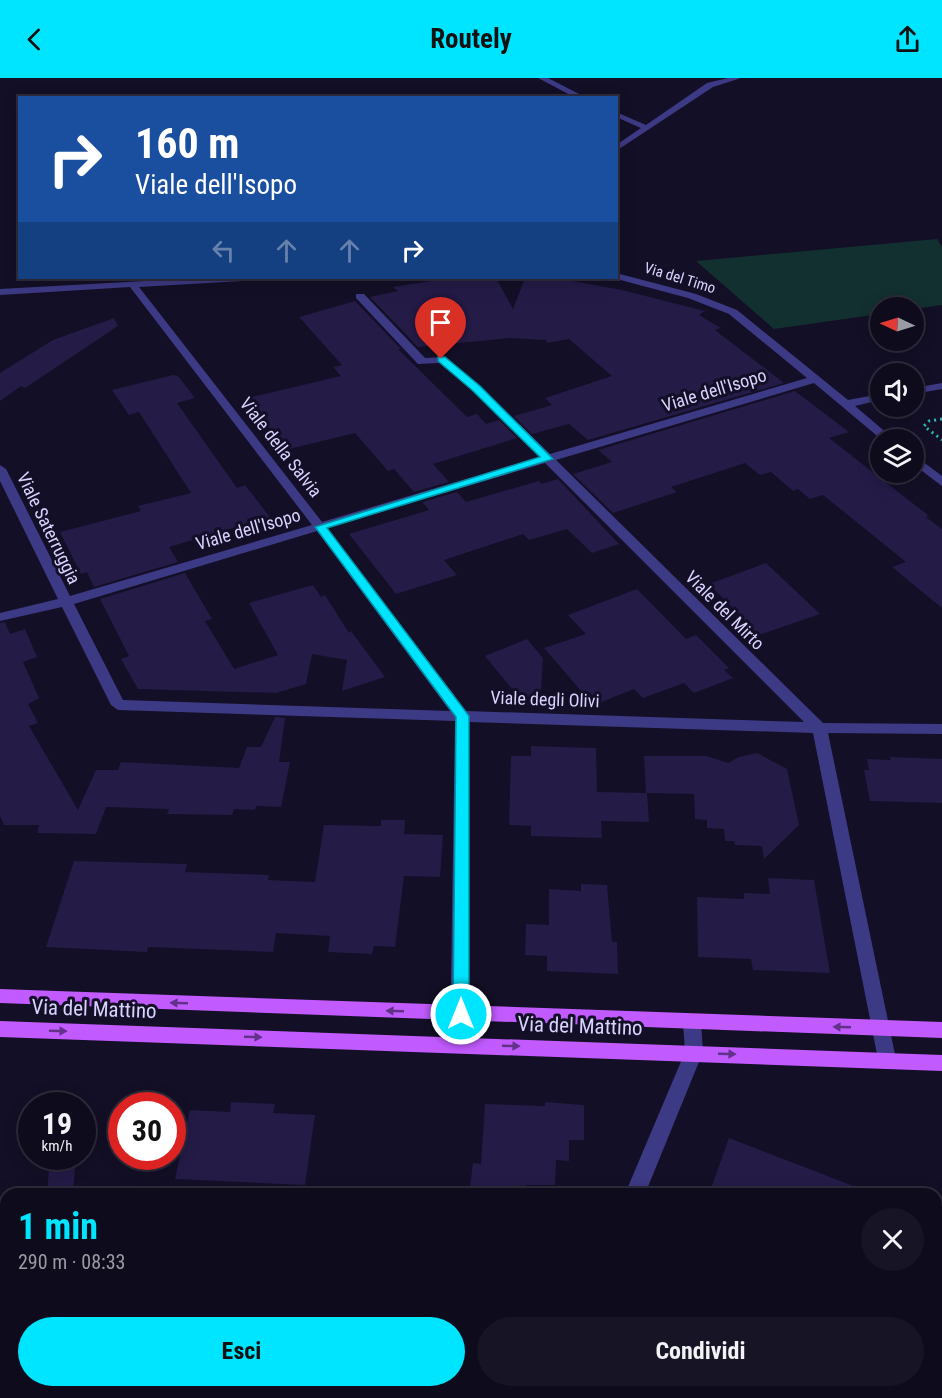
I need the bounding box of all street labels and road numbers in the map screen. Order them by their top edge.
street label: Via del Timo [642,259,718,297]
street label: Viale dell'Isopo [659,364,769,416]
street label: Viale della Salvia [236,393,326,501]
street label: Viale Saterruggia [13,469,85,587]
street label: Viale dell'Isopo [193,504,303,554]
street label: Viale del Mirto [681,566,769,654]
street label: Viale degli Olivi [490,687,600,711]
street label: Via del Mattino [31,995,157,1023]
street label: Via del Mattino [517,1012,643,1040]

